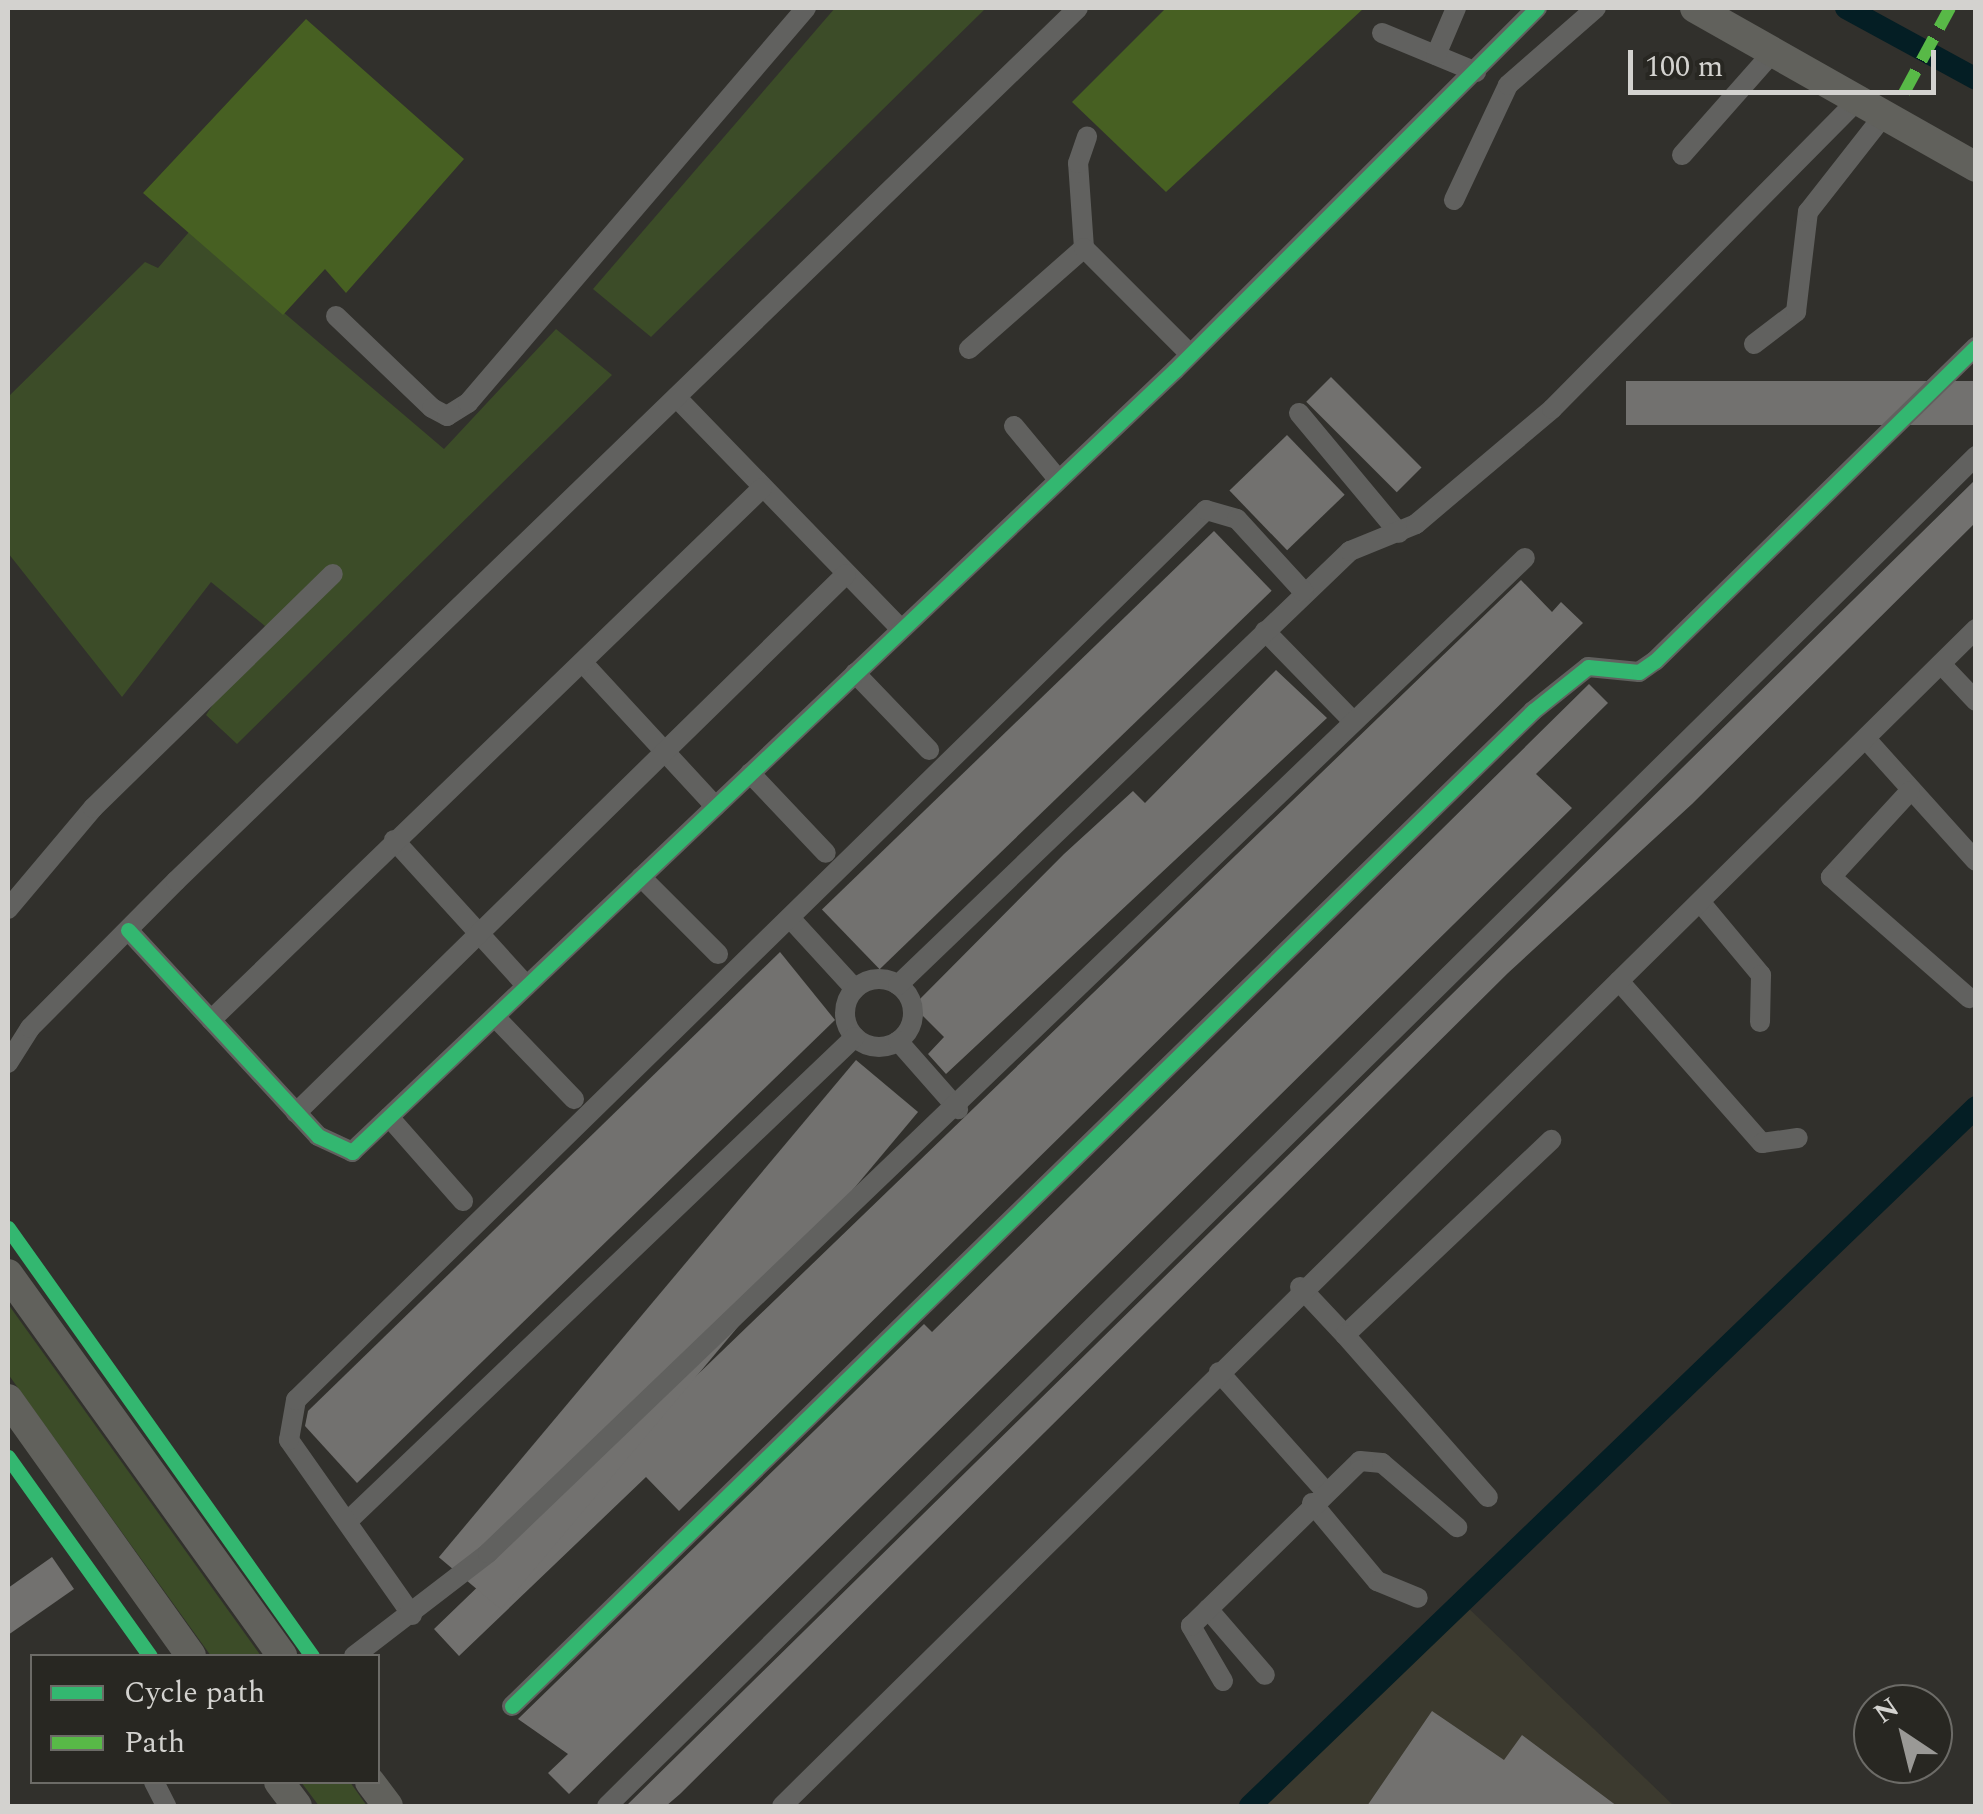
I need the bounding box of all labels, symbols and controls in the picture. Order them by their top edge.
scale bar [1633,30,1940,92]
text: 100 m [1645,44,1723,90]
legend [30,1654,380,1784]
text: Cycle path [124,1670,265,1716]
north arrow [1853,1684,1953,1784]
text: N [1865,1686,1908,1735]
text: Path [124,1720,185,1766]

